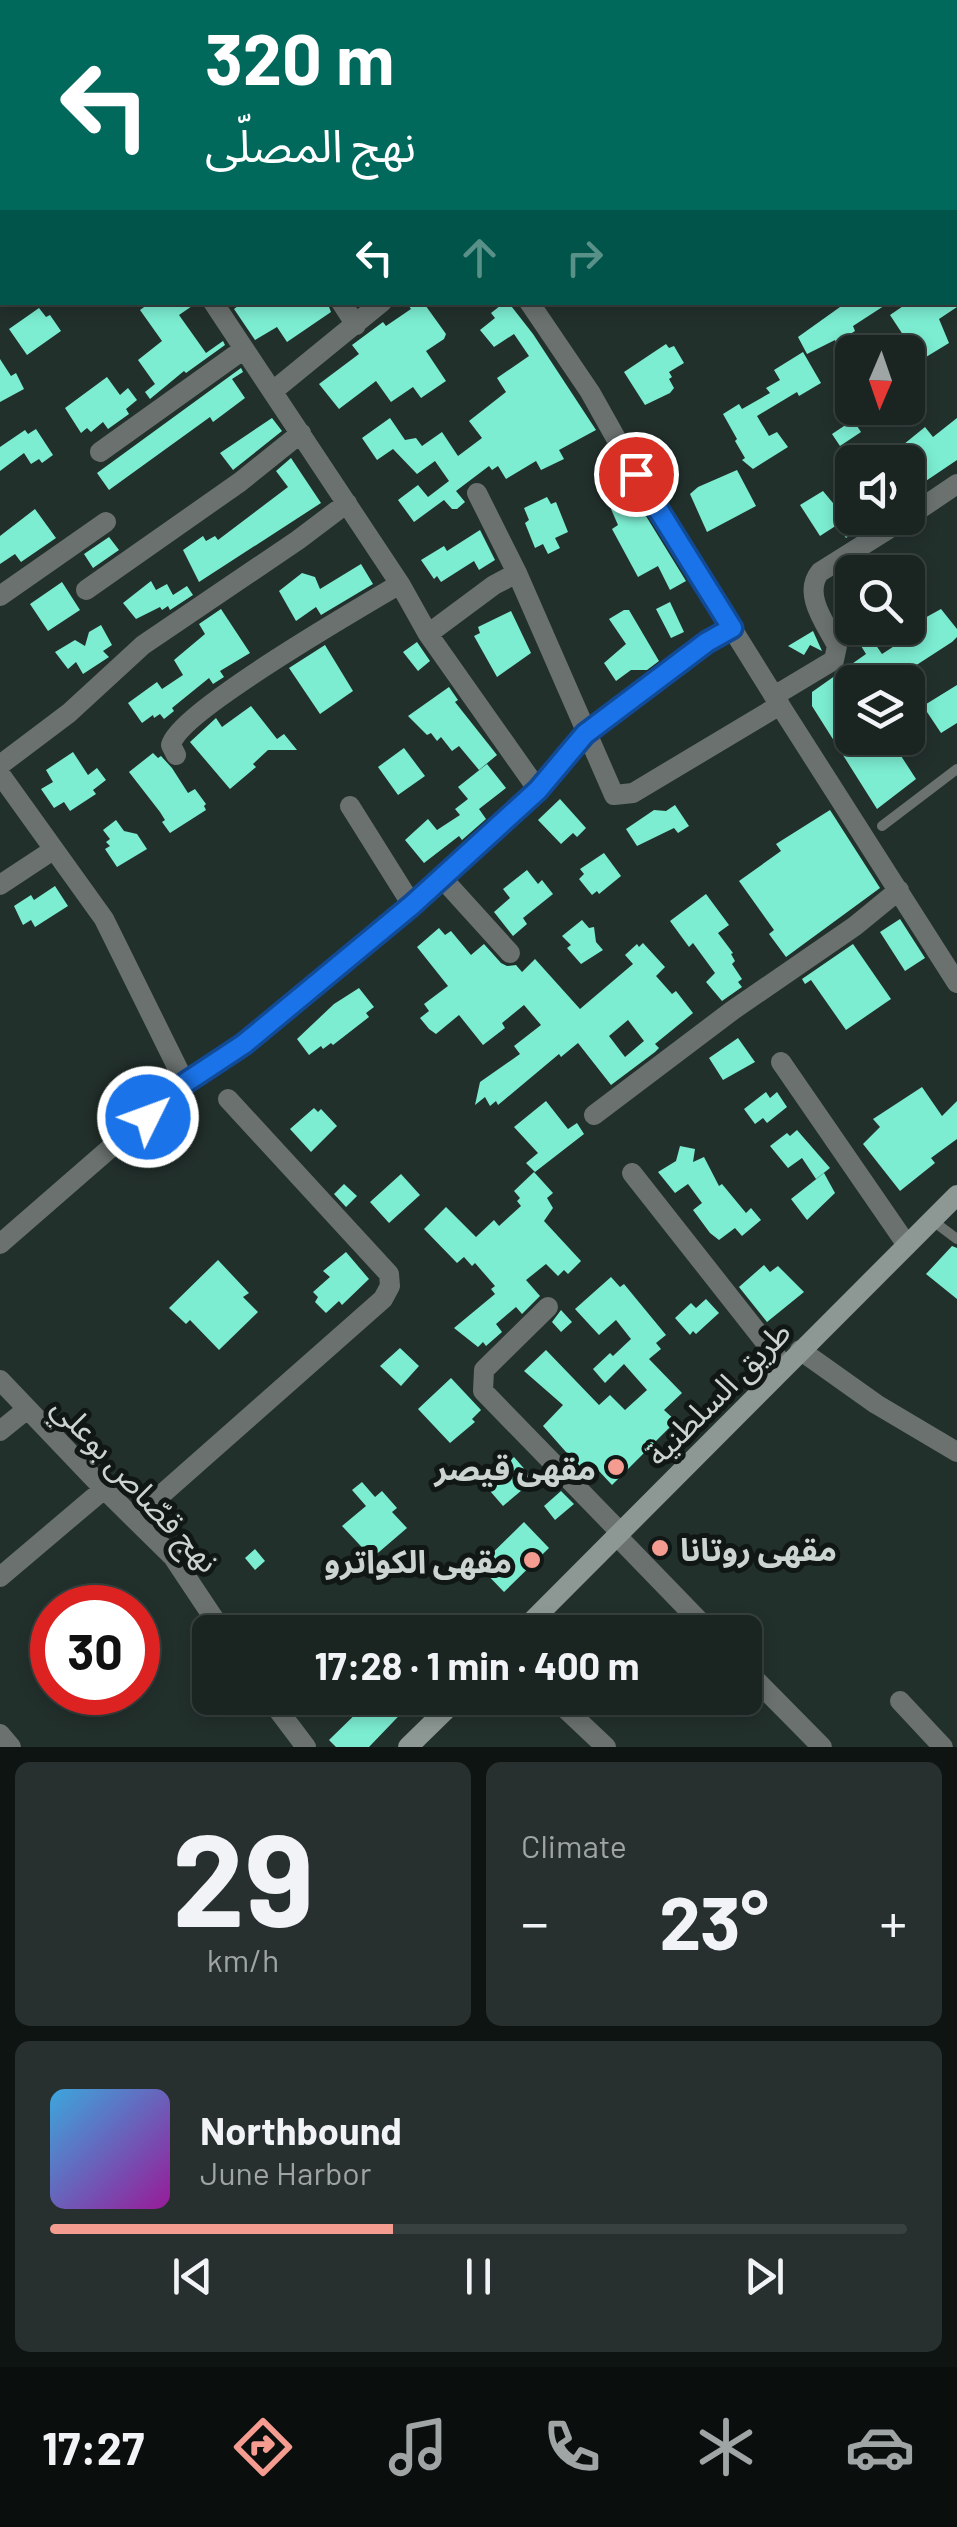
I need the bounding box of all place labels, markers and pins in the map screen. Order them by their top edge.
pin [594,432,679,517]
place label: مقهى قيصر [432,1448,596,1488]
marker: مقهى قيصر [605,1456,627,1478]
place label: مقهى روتانا [680,1529,837,1569]
marker: مقهى روتانا [649,1537,671,1559]
place label: مقهى الكواترو [324,1541,512,1581]
marker: مقهى الكواترو [521,1549,543,1571]

